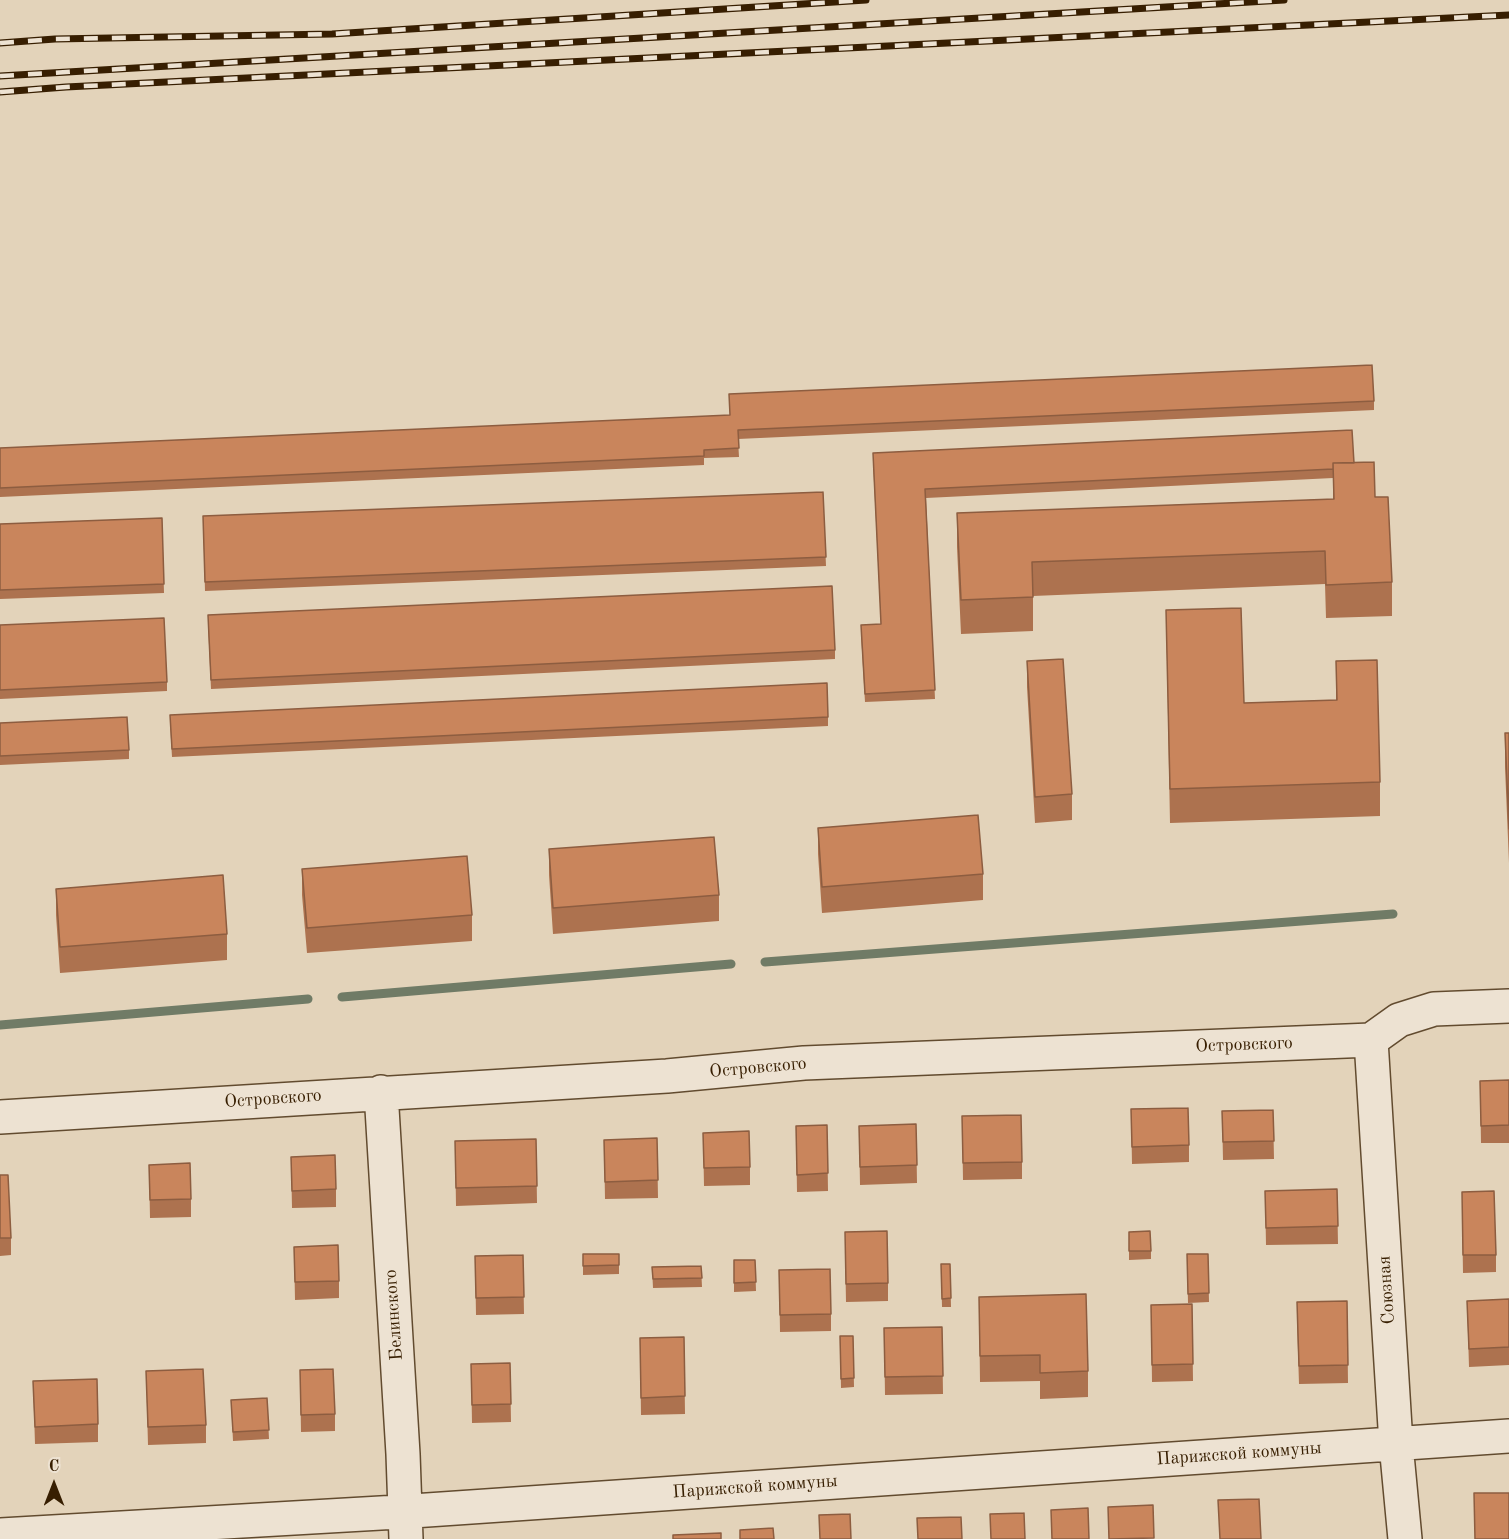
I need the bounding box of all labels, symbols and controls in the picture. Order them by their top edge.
street label: Островского [1195,1033,1293,1057]
street label: Островского [709,1053,807,1083]
street label: Островского [224,1085,322,1113]
street label: Союзная [1374,1255,1400,1325]
street label: Белинского [380,1269,408,1361]
street label: Парижской коммуны [1156,1437,1322,1471]
north arrow [24,1455,84,1515]
text: С [49,1459,59,1475]
street label: Парижской коммуны [672,1470,838,1504]

